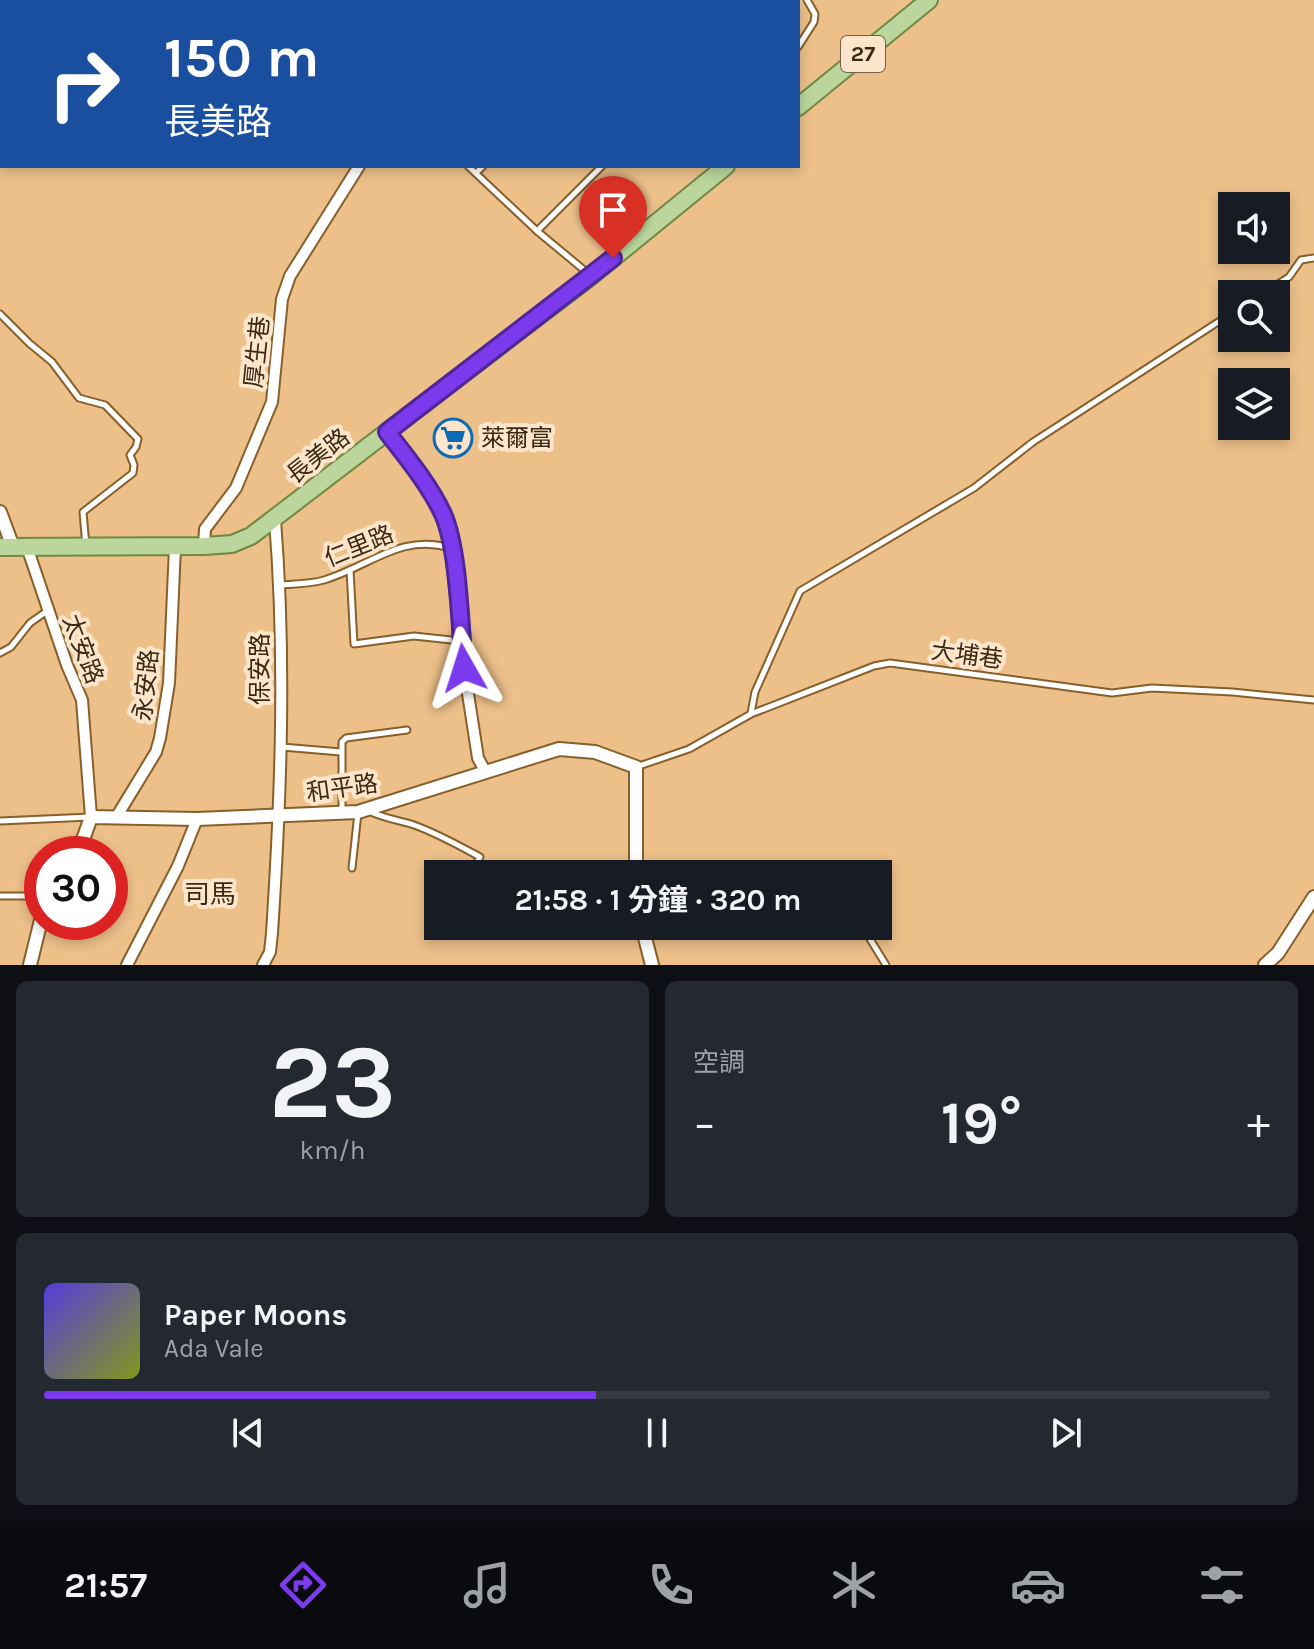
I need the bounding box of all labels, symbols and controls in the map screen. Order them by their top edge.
text: 150 m [164,25,319,90]
icon: right [32,32,136,136]
road number: 27 [841,36,885,72]
text: 長美路 [164,101,272,143]
pin [579,176,647,258]
icon: arrive [591,188,635,232]
map controls [1218,192,1290,440]
button: sound [1218,192,1290,264]
button: search [1218,280,1290,352]
street label: 厚生巷 [239,315,275,389]
button: layers [1218,368,1290,440]
supermarket icon: 萊爾富 [432,417,474,459]
street label: 長美路 [281,423,355,489]
place label: 萊爾富 [481,424,553,452]
street label: 仁里路 [320,520,398,572]
street label: 太安路 [57,610,109,688]
position arrow [422,626,506,710]
street label: 保安路 [246,633,274,705]
street label: 大埔巷 [929,636,1005,674]
street label: 永安路 [128,648,164,722]
street label: 和平路 [304,769,380,807]
speed limit sign: 30 [24,836,128,940]
district label: 司馬 [184,879,236,910]
text: 21:58 · 1 分鐘 · 320 m [514,882,802,918]
text: 23 [269,1022,396,1143]
text: 空調 [693,1047,745,1078]
text: 19° [941,1088,1022,1158]
text: − [693,1098,716,1149]
text: + [1247,1098,1270,1149]
text: km/h [300,1135,365,1166]
text: Paper Moons [164,1297,347,1333]
text: Ada Vale [164,1333,264,1364]
icon: previous [226,1411,270,1455]
icon: pause [635,1411,679,1455]
icon: next [1044,1411,1088,1455]
icon: directions [275,1557,331,1613]
icon: music [459,1557,515,1613]
icon: phone [643,1557,699,1613]
icon: climate [826,1557,882,1613]
icon: car [1010,1557,1066,1613]
icon: filters [1194,1557,1250,1613]
text: 21:57 [64,1564,147,1606]

